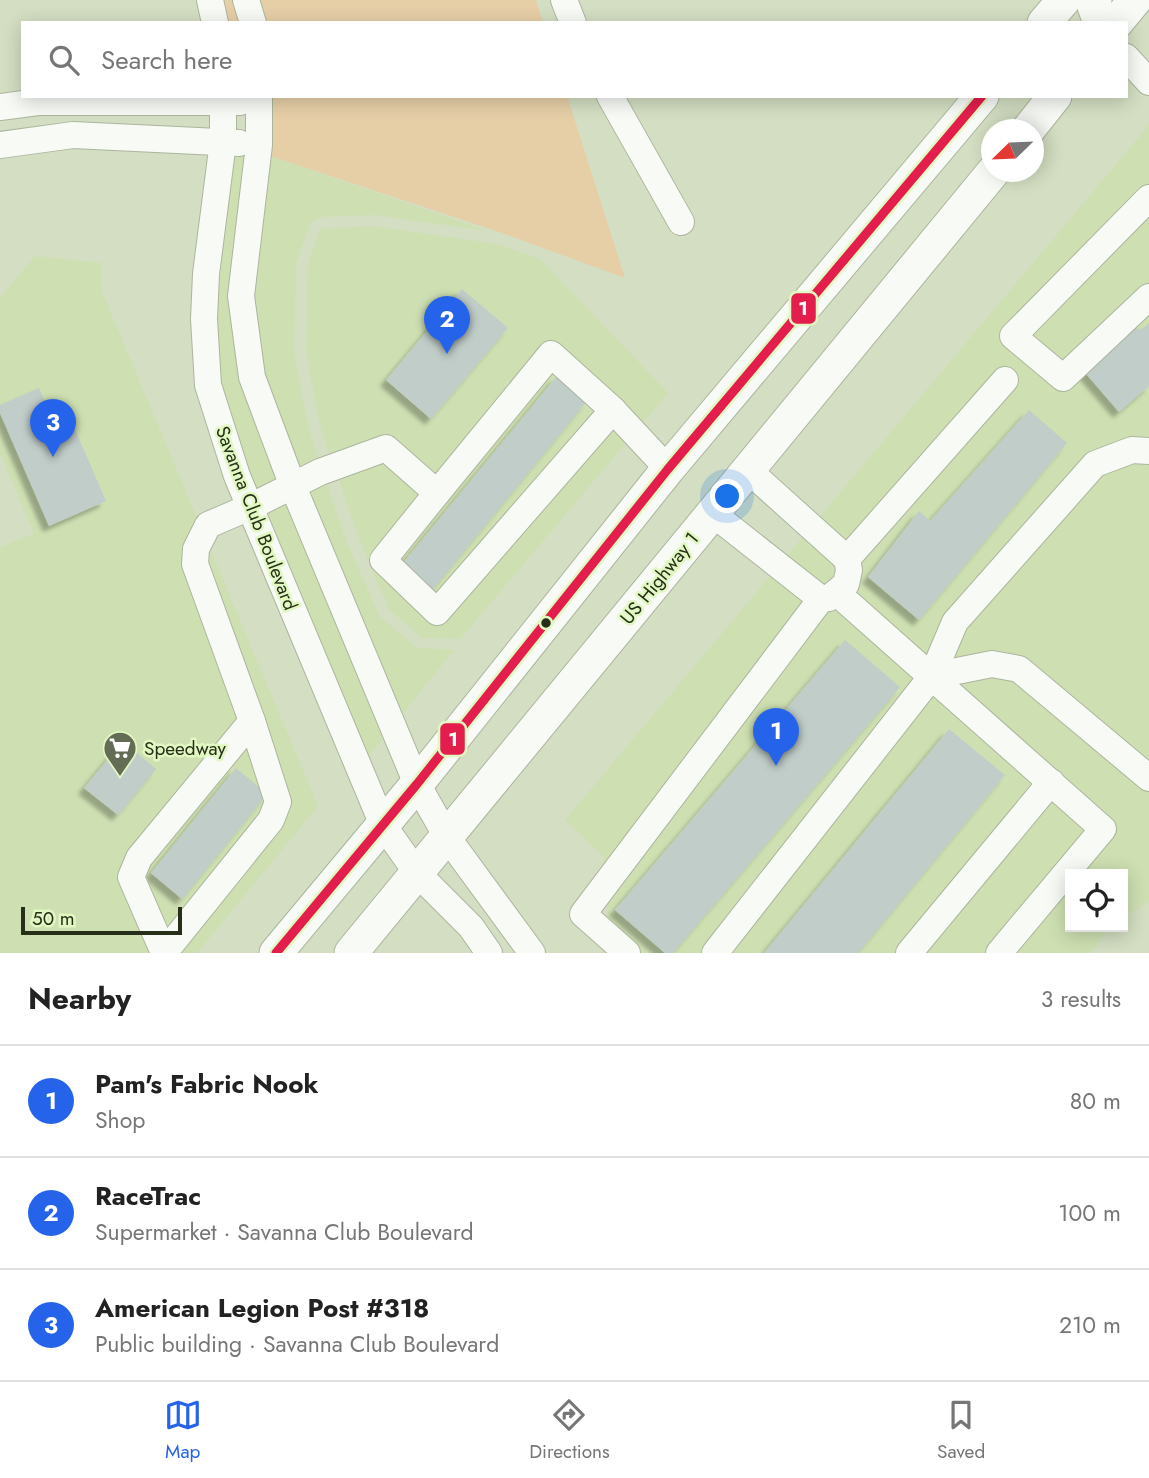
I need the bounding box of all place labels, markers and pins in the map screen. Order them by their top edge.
pin: 2 [424,296,470,354]
pin: 3 [30,399,76,457]
unlabelled marker [539,616,553,630]
pin: 1 [753,708,799,766]
supermarket icon: Speedway [101,729,139,778]
place label: Speedway [144,735,227,762]

